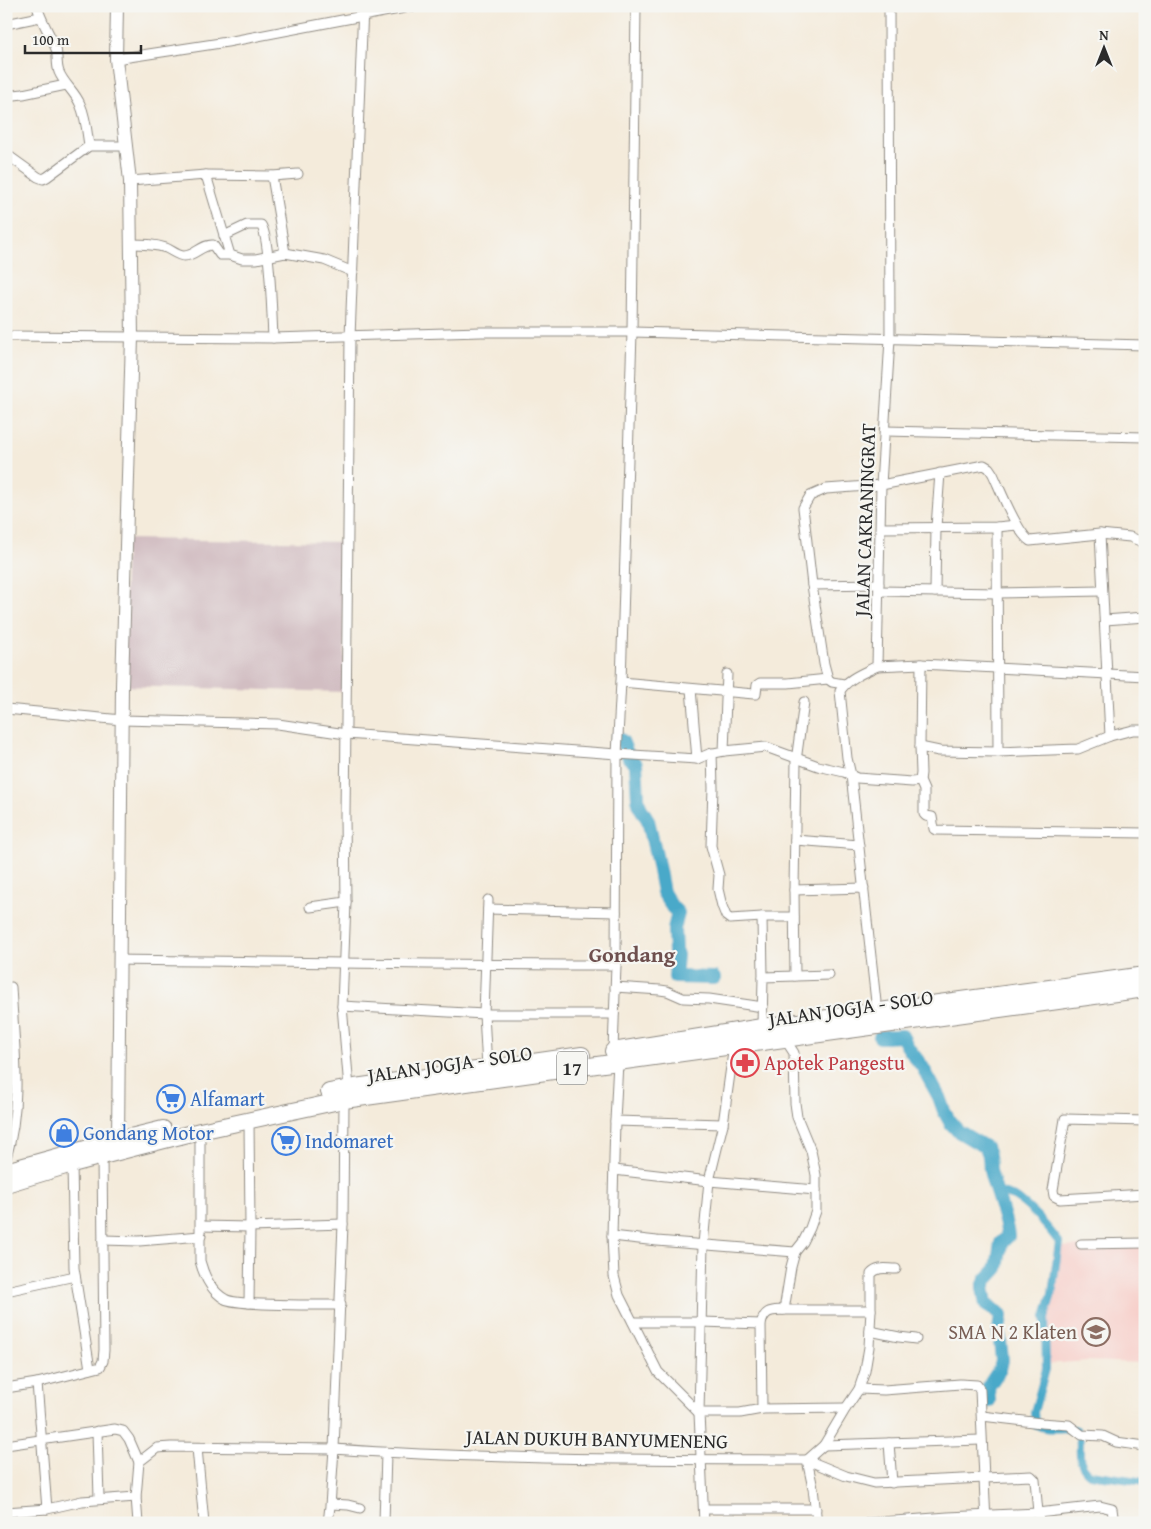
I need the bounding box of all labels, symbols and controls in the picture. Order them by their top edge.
scale bar [25,22,141,54]
north arrow [1078,22,1128,72]
text: N [1099,25,1109,45]
text: 100 m [32,29,70,50]
street label: JALAN CAKRANINGRAT [847,423,882,620]
district label: Gondang [589,938,676,970]
street label: JALAN JOGJA - SOLO [764,982,935,1034]
street label: JALAN JOGJA - SOLO [363,1038,534,1090]
pharmacy icon: Apotek Pangestu [730,1048,760,1078]
place label: Apotek Pangestu [764,1048,905,1077]
road number: 17 [557,1052,587,1084]
supermarket icon: Alfamart [156,1084,186,1114]
place label: Alfamart [190,1084,265,1113]
shop icon: Gondang Motor [49,1118,79,1148]
place label: Gondang Motor [83,1118,214,1147]
supermarket icon: Indomaret [271,1126,301,1156]
place label: Indomaret [305,1126,393,1155]
place label: SMA N 2 Klaten [948,1317,1077,1346]
school or university icon: SMA N 2 Klaten [1081,1317,1111,1347]
street label: JALAN DUKUH BANYUMENENG [463,1422,728,1455]

